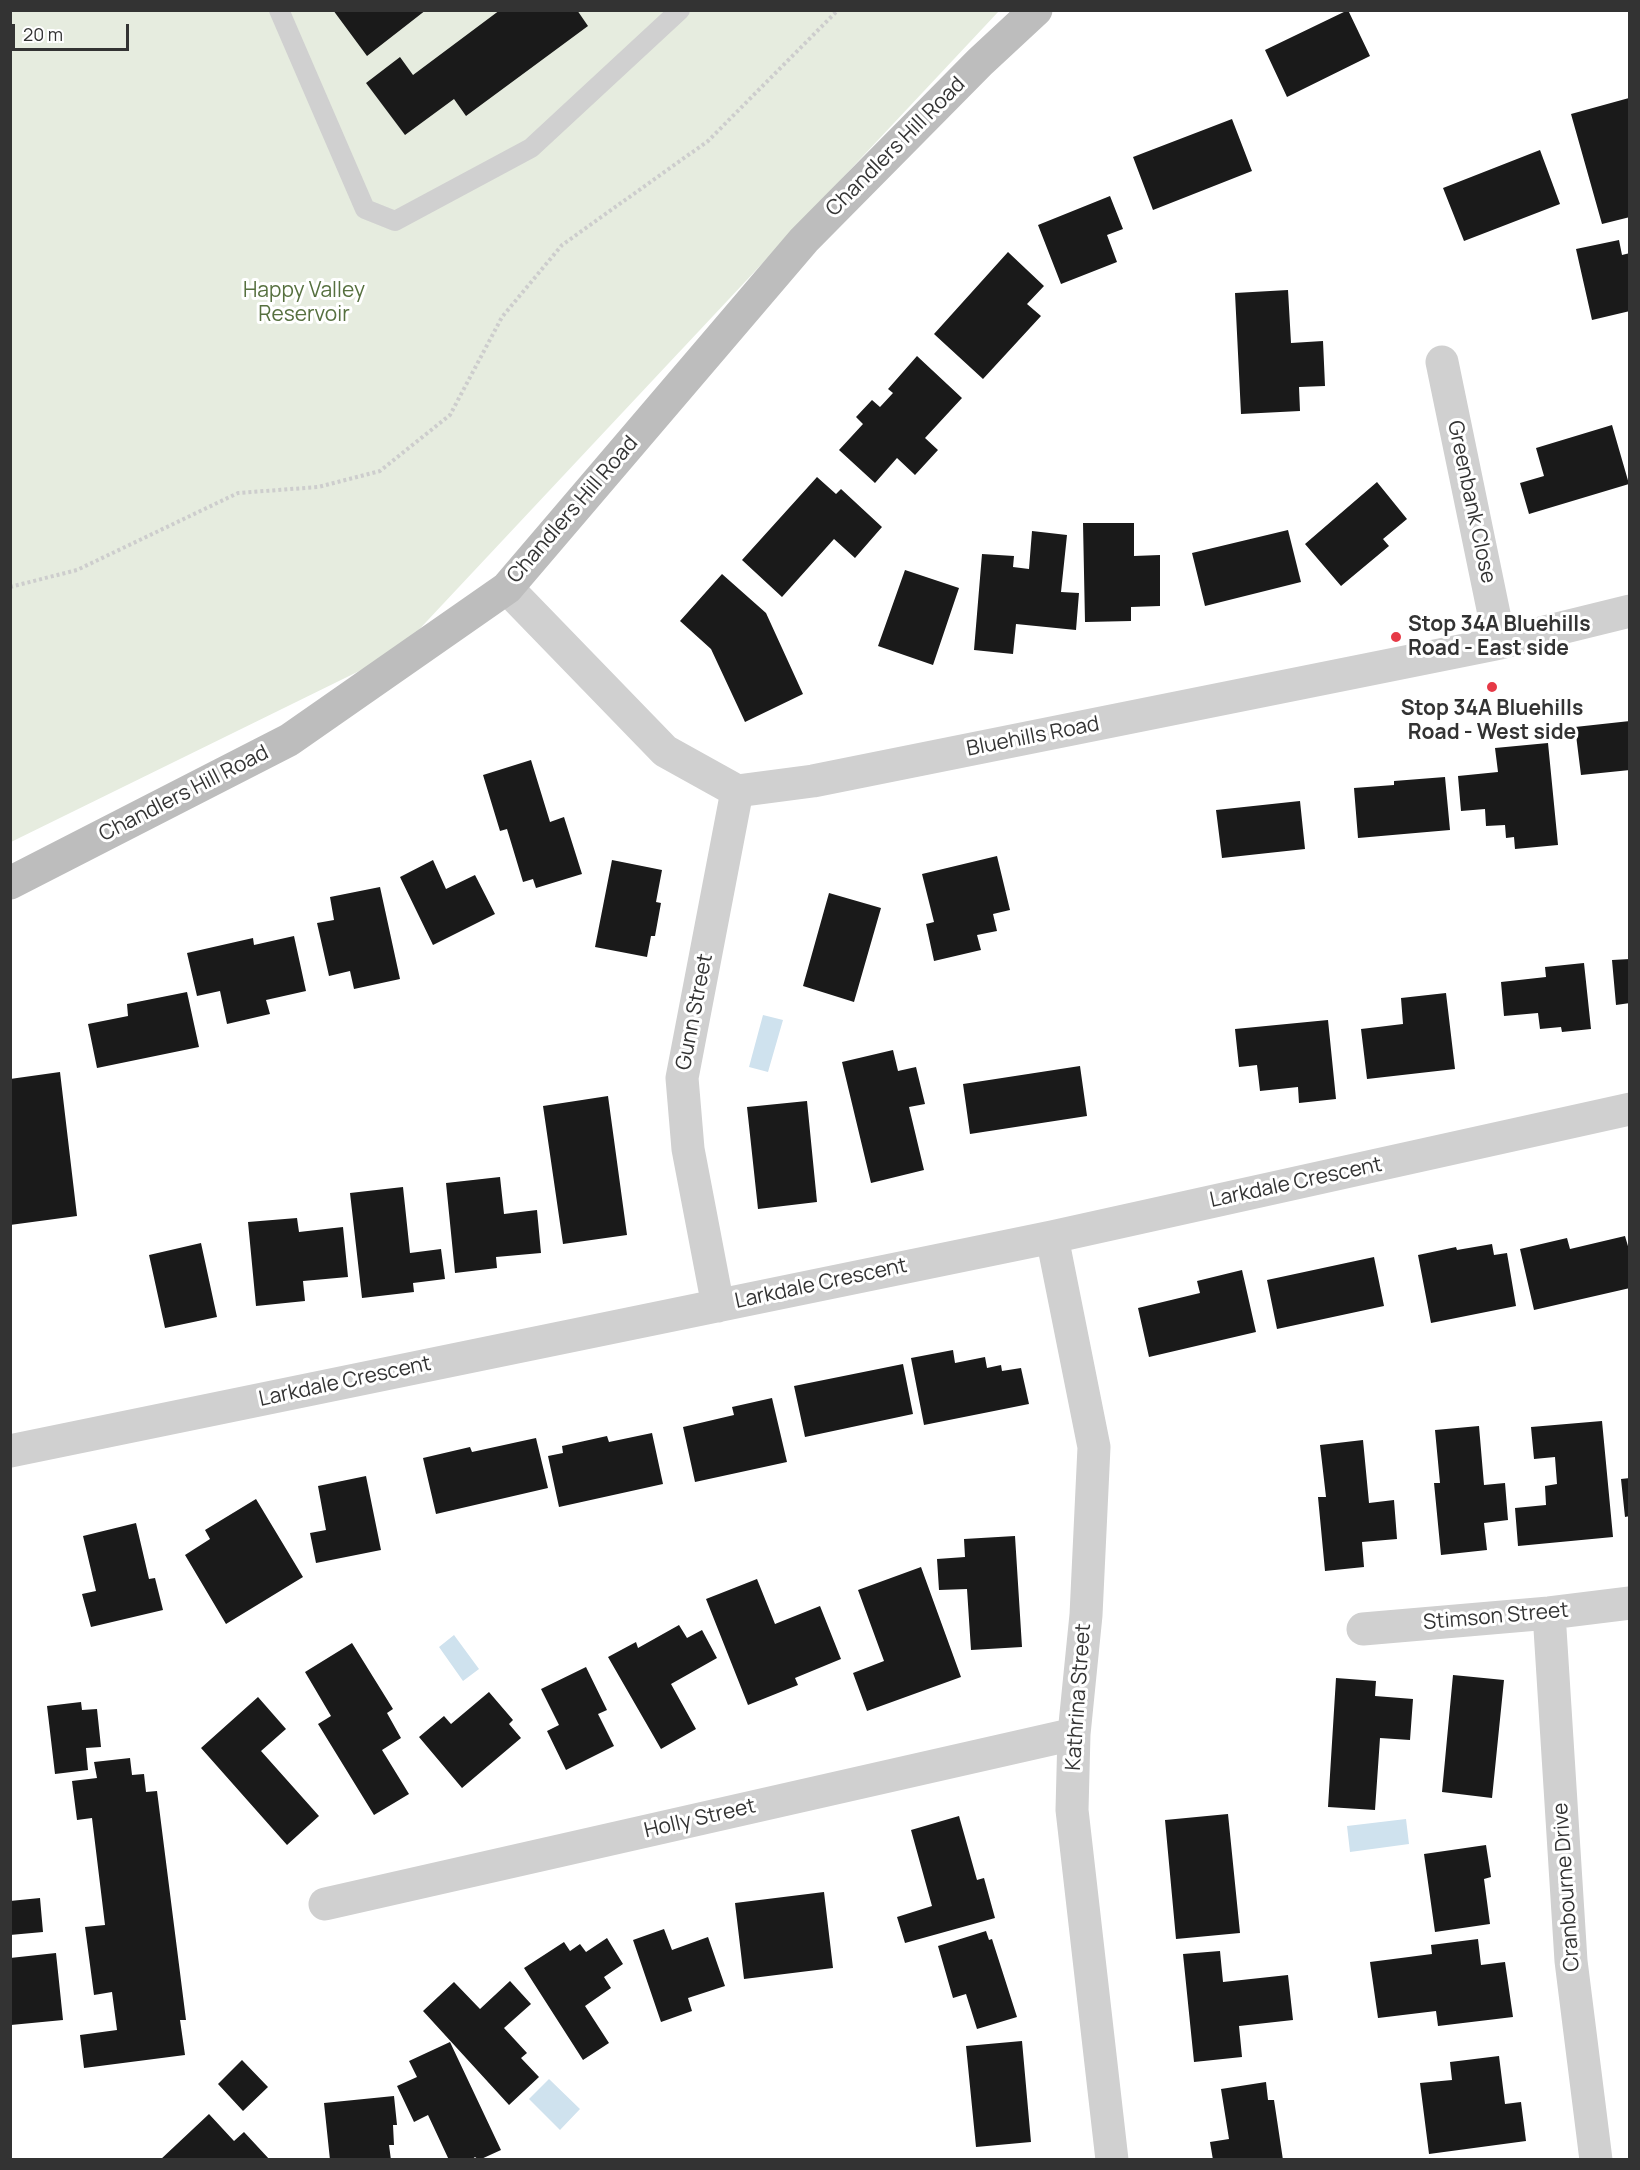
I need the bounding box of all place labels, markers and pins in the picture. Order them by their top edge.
place label: Stop 34A Bluehills Road - East side [1408,612,1591,662]
marker: Stop 34A Bluehills Road - East side [1389,630,1403,644]
marker: Stop 34A Bluehills Road - West side [1485,680,1499,694]
place label: Stop 34A Bluehills Road - West side [1401,696,1583,746]

